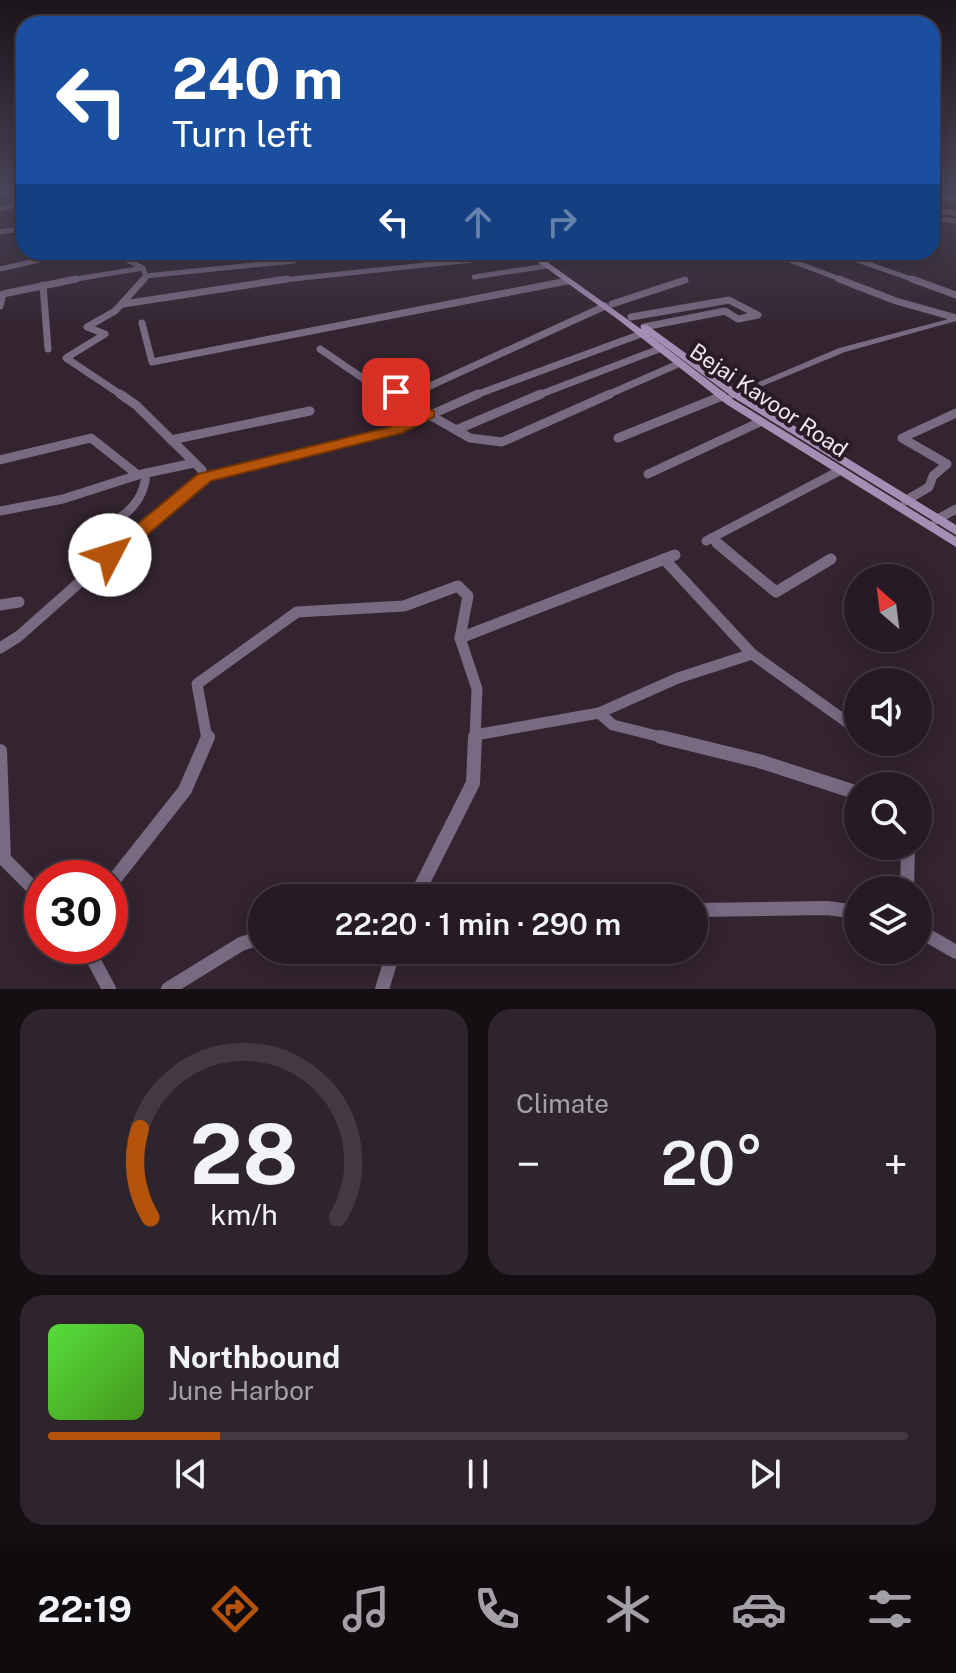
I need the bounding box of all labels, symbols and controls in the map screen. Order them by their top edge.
text: 240 m [172,46,343,112]
icon: left [40,48,144,152]
text: Turn left [172,113,313,155]
icon: left [372,200,416,244]
icon: ahead [456,200,500,244]
icon: right [540,200,584,244]
street label: Bejai Kavoor Road [685,338,853,462]
pin [362,358,430,426]
icon: arrive [374,370,418,414]
position arrow [68,513,152,597]
north arrow [844,564,932,652]
map controls [844,564,932,964]
button: sound [844,668,932,756]
button: search [844,772,932,860]
speed limit sign: 30 [24,860,128,964]
button: layers [844,876,932,964]
text: 22:20 · 1 min · 290 m [335,906,621,942]
text: Climate [516,1088,609,1119]
text: 28 [190,1105,298,1203]
text: 20° [661,1128,763,1199]
text: − [516,1138,540,1190]
text: + [884,1138,908,1190]
text: km/h [210,1198,278,1231]
text: Northbound [168,1339,340,1375]
text: June Harbor [168,1375,314,1406]
icon: previous [169,1452,213,1496]
icon: pause [456,1452,500,1496]
icon: next [743,1452,787,1496]
icon: directions [207,1581,263,1637]
icon: music [338,1581,394,1637]
icon: phone [469,1581,525,1637]
icon: climate [600,1581,656,1637]
icon: car [731,1581,787,1637]
icon: filters [862,1581,918,1637]
text: 22:19 [38,1588,132,1630]

